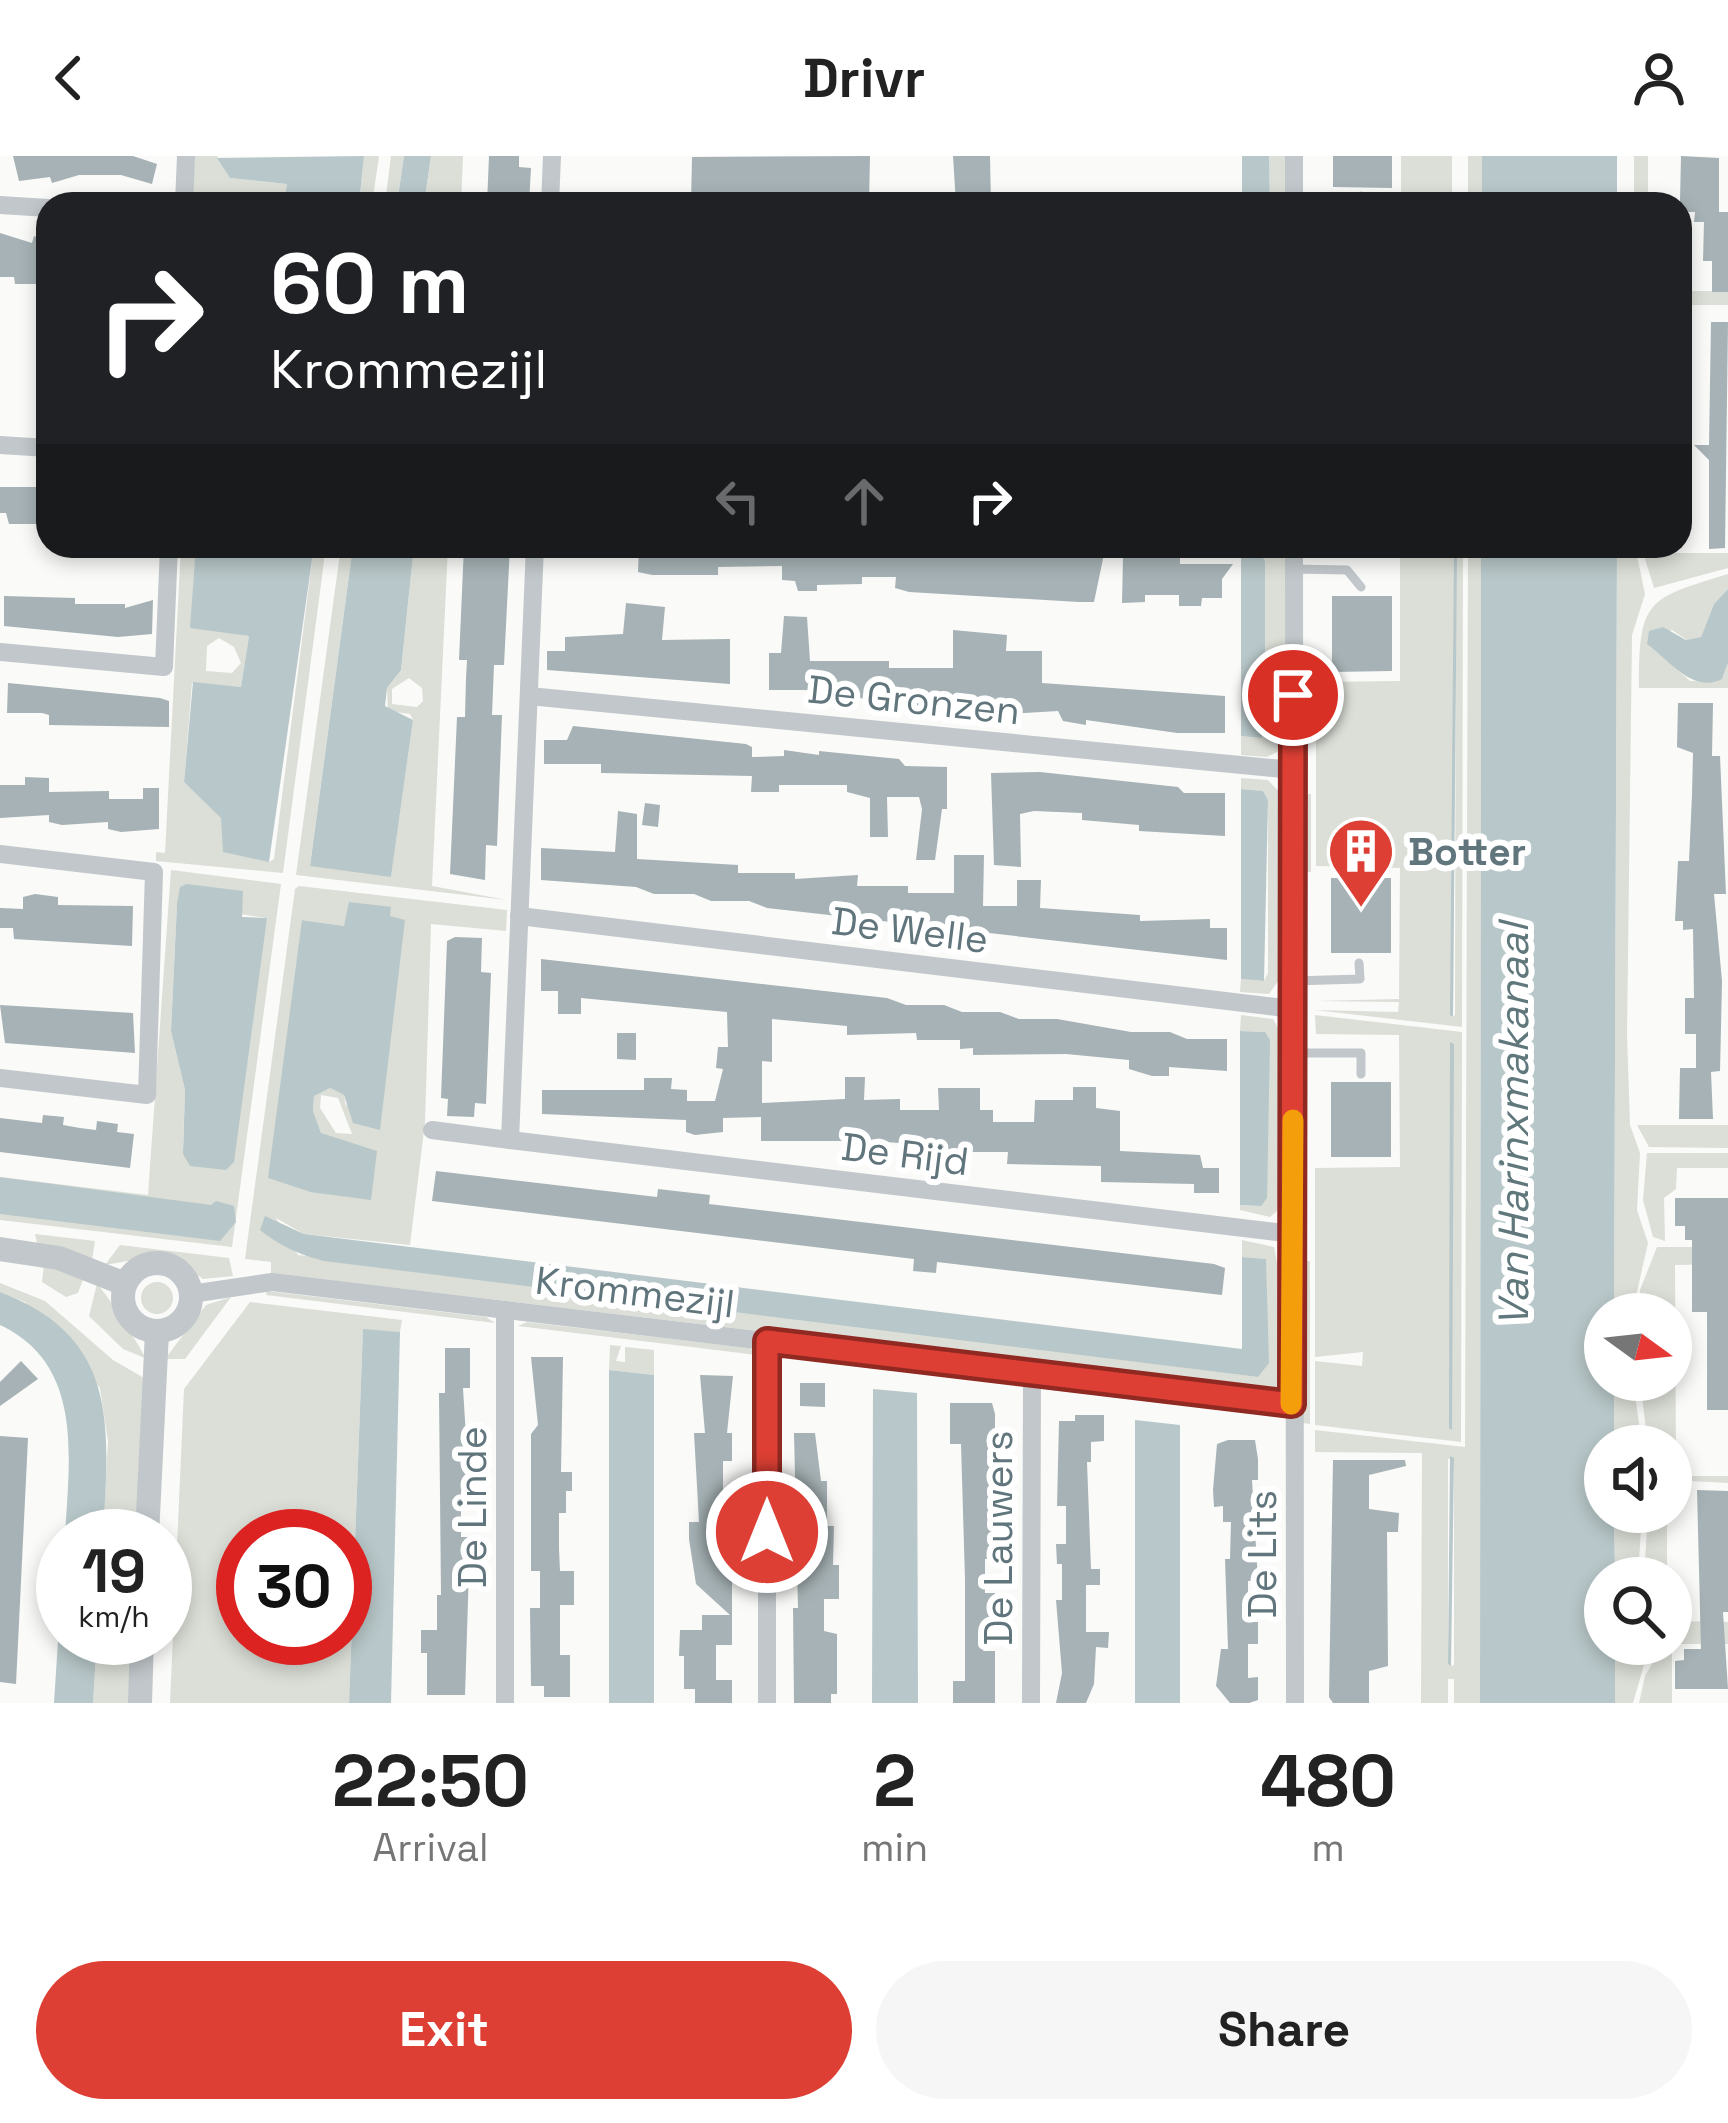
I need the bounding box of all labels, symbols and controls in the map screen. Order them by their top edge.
text: Drivr [803,44,925,113]
icon: back [36,45,102,111]
icon: person [1626,45,1692,111]
text: 60 m [270,230,469,338]
icon: right [72,240,228,396]
text: Krommezijl [270,335,548,404]
icon: left [705,468,771,534]
icon: ahead [831,468,897,534]
icon: right [957,468,1023,534]
pin [1242,644,1344,746]
icon: arrive [1260,662,1326,728]
street label: De Gronzen [805,664,1023,736]
building icon: Botter [1326,816,1396,910]
place label: Botter [1408,827,1526,876]
street label: De Welle [829,896,991,964]
water label: Van Harinxmakanaal [1487,918,1540,1327]
street label: De Rijd [839,1122,971,1186]
street label: Krommezijl [533,1255,737,1329]
north arrow [1584,1293,1692,1401]
map controls [1584,1293,1692,1665]
button: sound [1584,1425,1692,1533]
street label: De Linde [448,1426,497,1588]
street label: De Lauwers [974,1431,1023,1645]
position arrow [704,1469,830,1595]
street label: De Lits [1238,1490,1287,1618]
speed limit sign: 30 [216,1509,372,1665]
text: 19 [82,1533,146,1610]
button: search [1584,1557,1692,1665]
text: km/h [78,1597,150,1636]
text: 22:50 [332,1735,529,1827]
text: 2 [873,1735,916,1827]
text: 480 [1260,1735,1396,1827]
text: Arrival [373,1823,489,1872]
text: min [861,1823,928,1872]
text: m [1311,1823,1345,1872]
button: Exit [36,1961,852,2099]
button: Share [876,1961,1692,2099]

